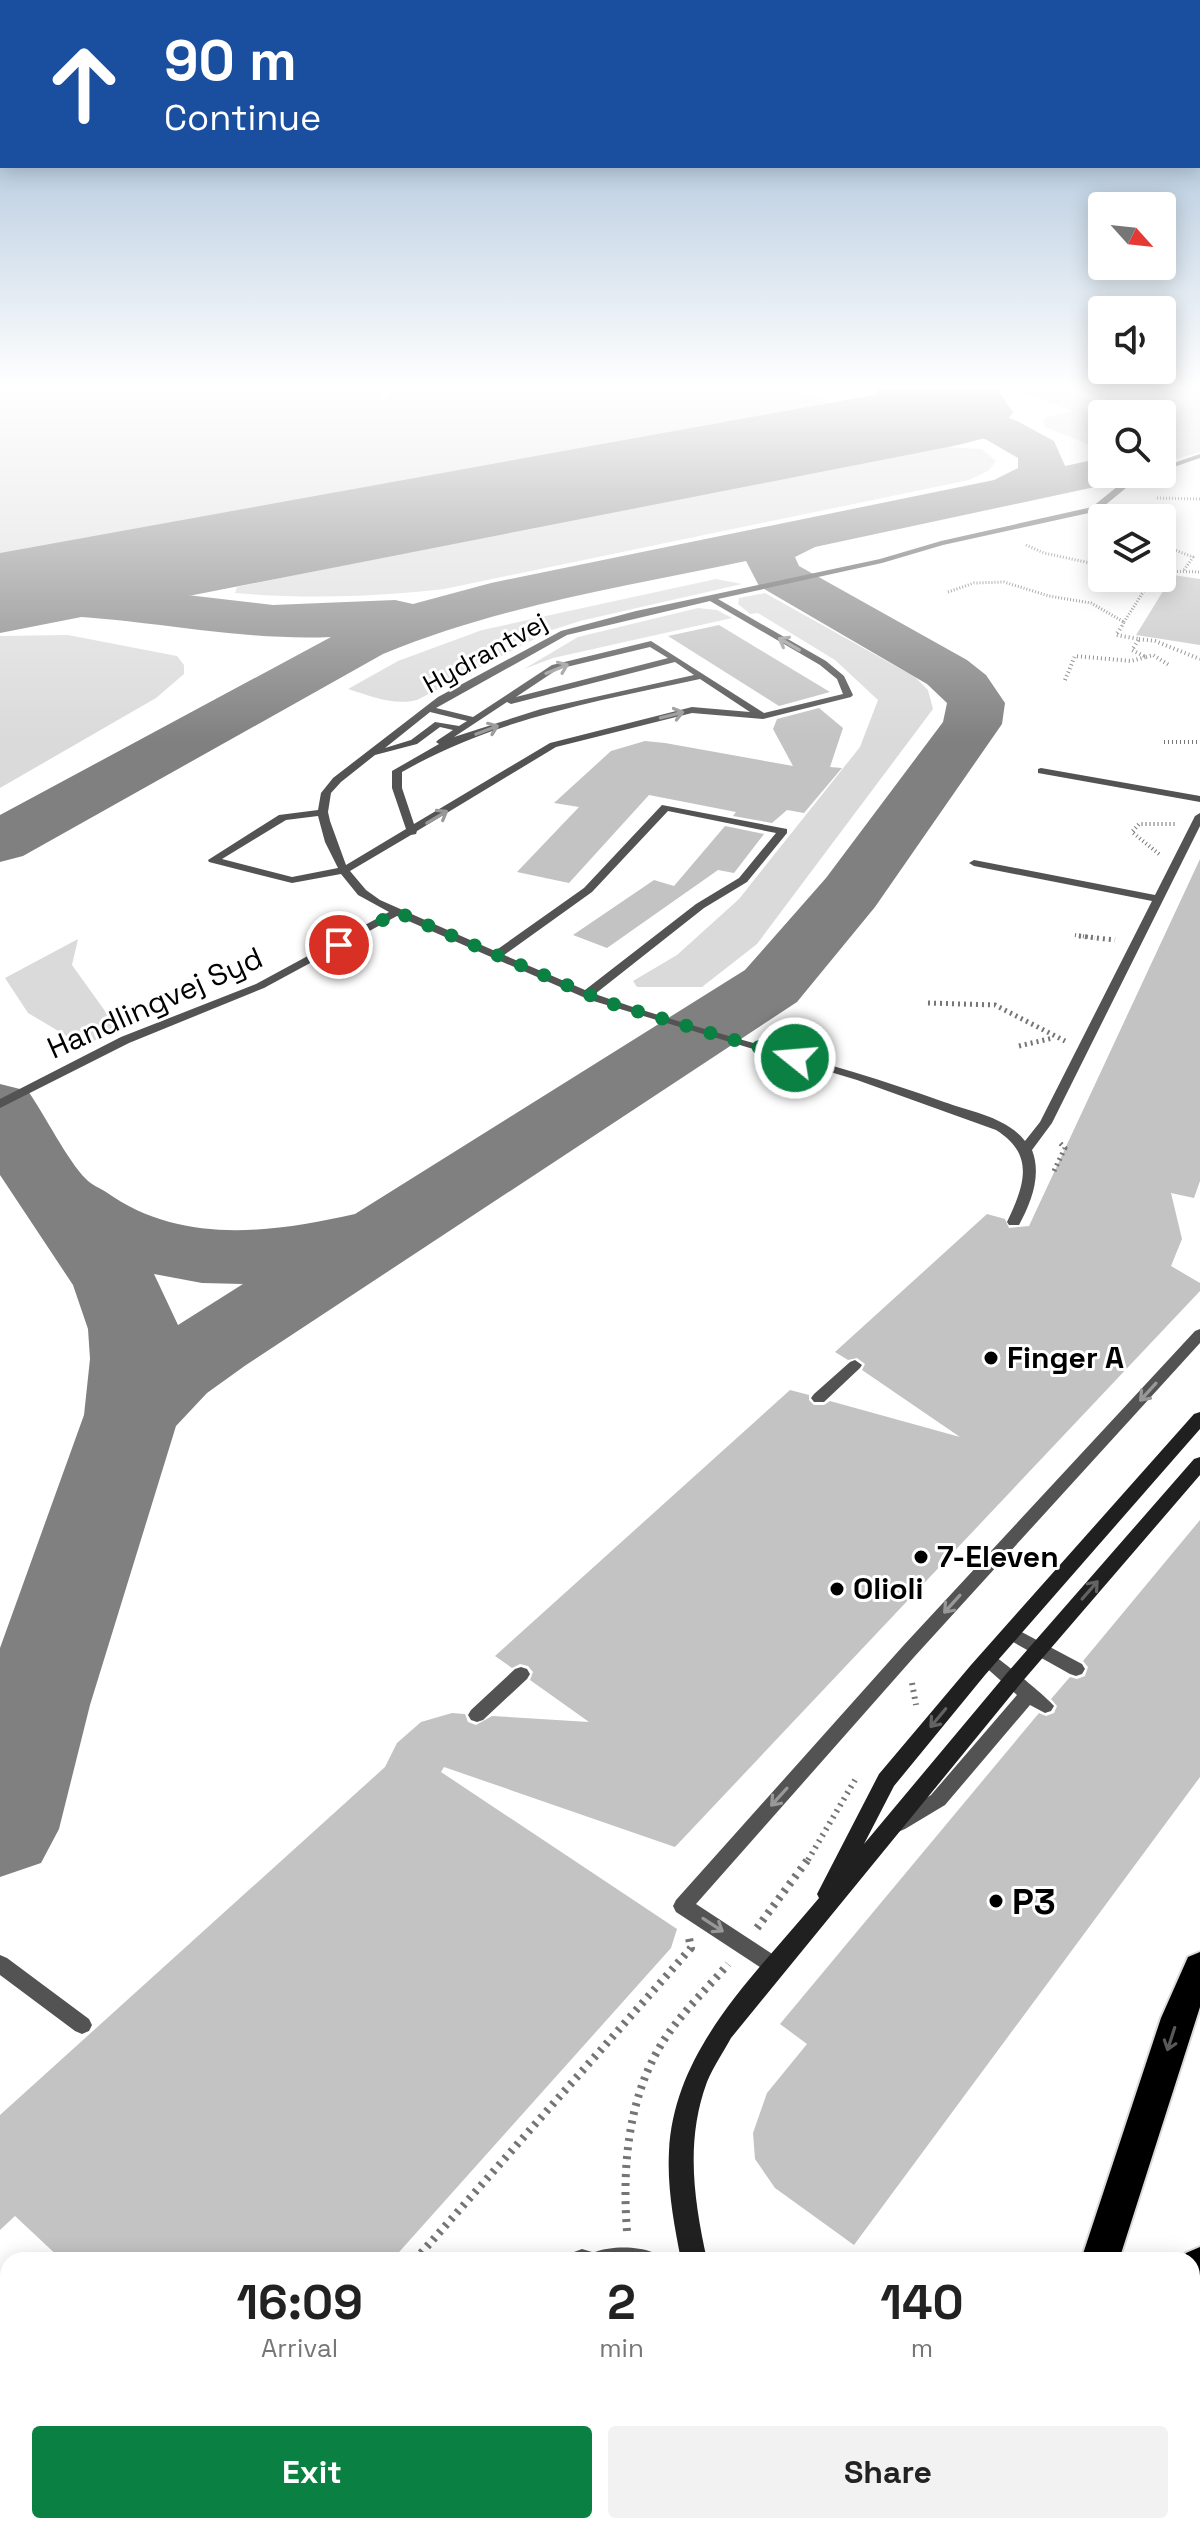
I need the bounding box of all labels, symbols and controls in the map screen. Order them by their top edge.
text: 90 m [164,25,297,96]
icon: ahead [32,32,136,136]
text: Continue [164,95,321,141]
north arrow [1088,192,1176,280]
map controls [1088,192,1176,592]
button: sound [1088,296,1176,384]
button: search [1088,400,1176,488]
button: layers [1088,504,1176,592]
street label: Hydrantvej [417,605,553,701]
one-way arrow [778,636,801,652]
one-way arrow [544,660,569,675]
one-way arrow [659,706,685,721]
one-way arrow [474,722,499,736]
one-way arrow [425,809,447,825]
pin [305,911,373,979]
icon: arrive [317,923,361,967]
street label: Handlingvej Syd [41,938,268,1067]
position arrow [753,1016,837,1100]
place label: Finger A [1007,1338,1124,1377]
marker: Finger A [982,1349,1000,1367]
one-way arrow [1139,1382,1157,1402]
place label: 7-Eleven [937,1537,1059,1576]
marker: 7-Eleven [912,1548,930,1566]
place label: Olioli [853,1569,924,1608]
marker: Olioli [828,1580,846,1598]
one-way arrow [1081,1580,1099,1600]
one-way arrow [944,1593,962,1613]
one-way arrow [929,1707,947,1728]
one-way arrow [770,1787,788,1807]
place label: P3 [1012,1879,1056,1925]
marker: P3 [987,1892,1005,1910]
one-way arrow [701,1918,724,1934]
one-way arrow [1162,2027,1177,2052]
text: 16:09 [236,2272,363,2333]
text: 2 [607,2272,636,2333]
text: 140 [880,2272,964,2333]
text: Arrival [261,2331,338,2365]
text: min [599,2331,644,2365]
text: m [911,2331,933,2365]
button: Exit [32,2426,592,2518]
button: Share [608,2426,1168,2518]

